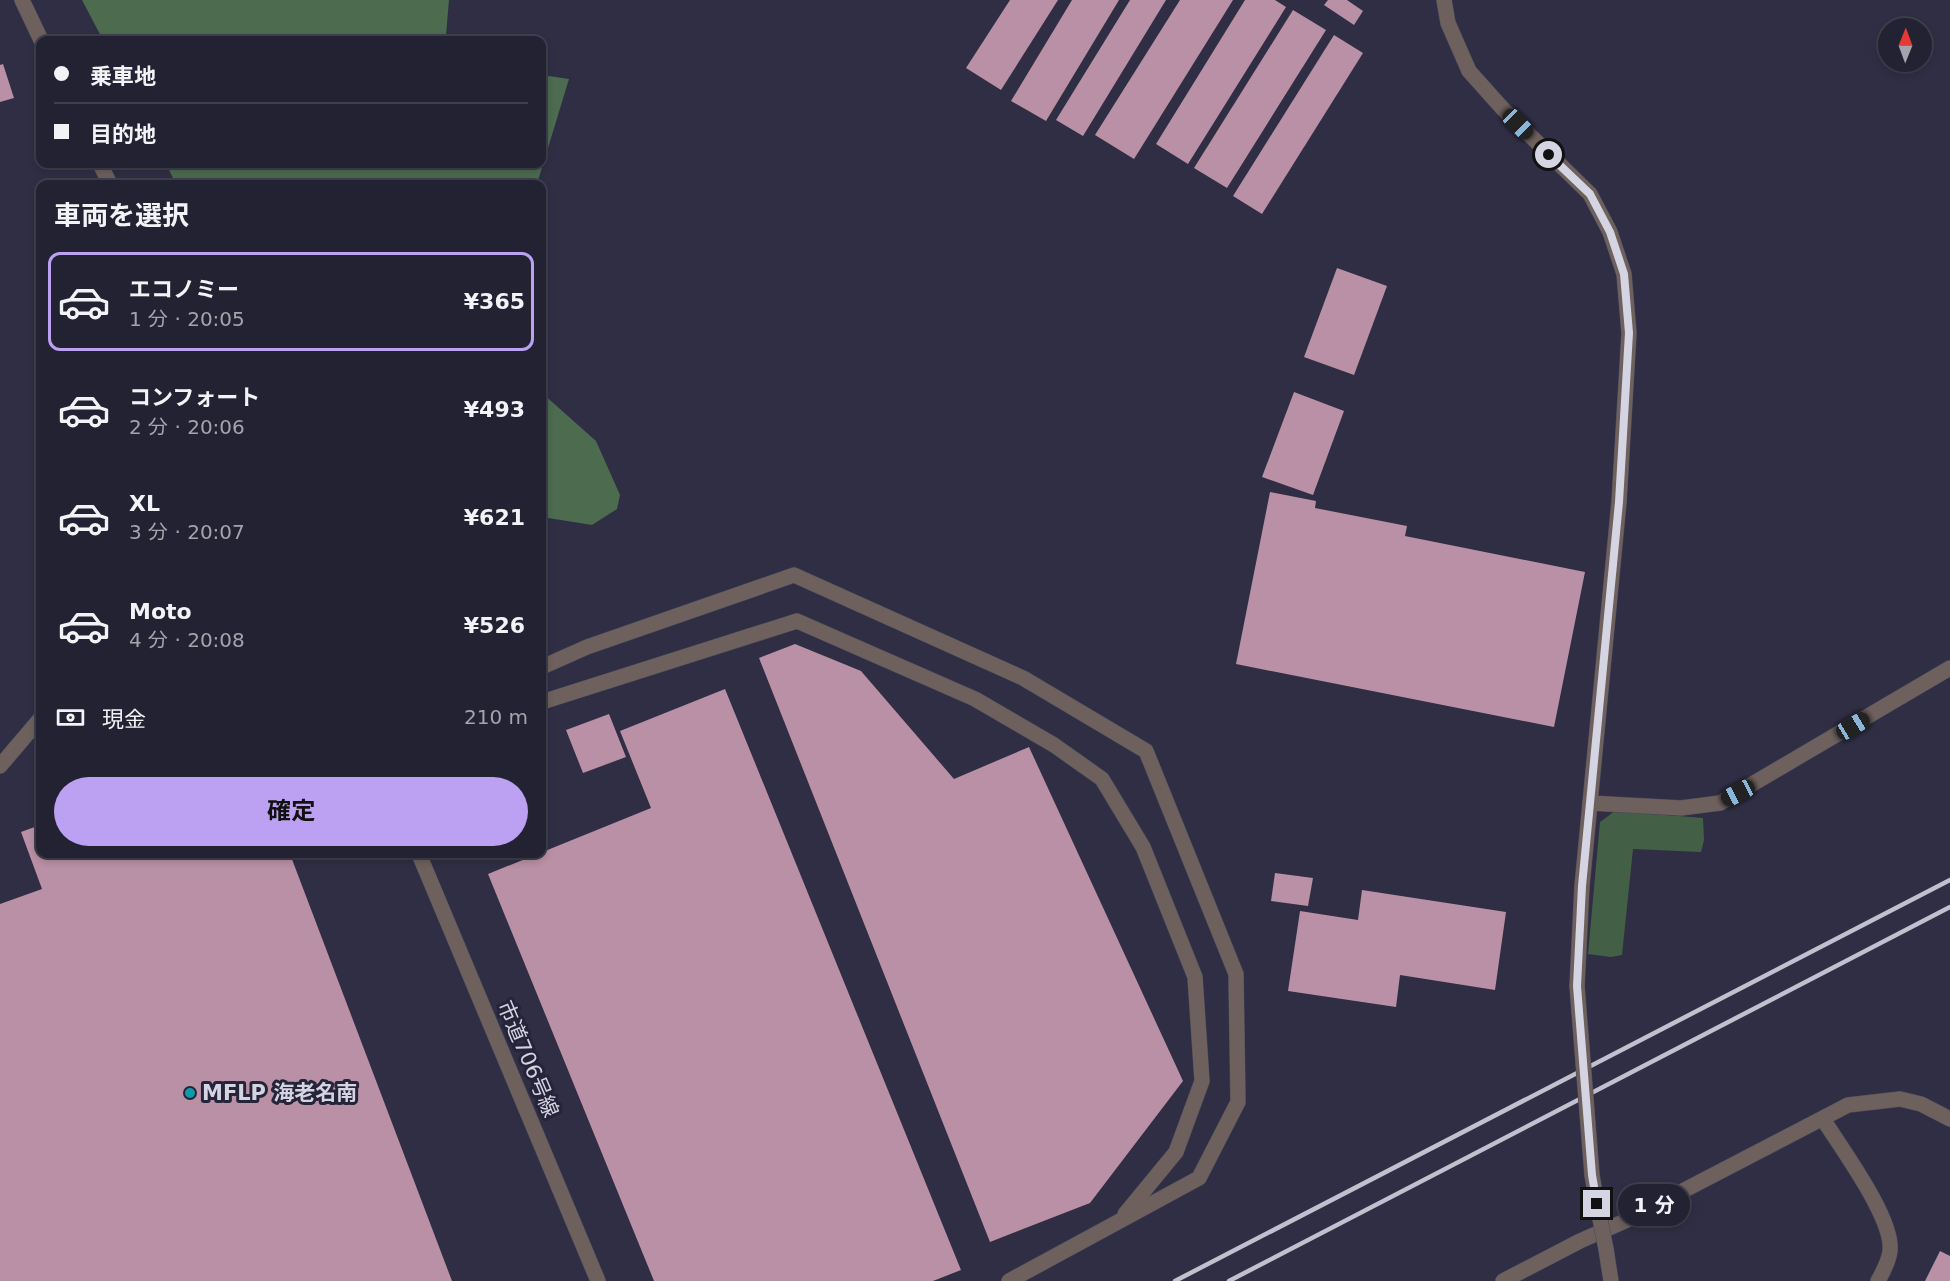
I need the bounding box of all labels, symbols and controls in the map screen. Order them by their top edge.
north arrow [1878,18,1932,72]
map controls [1878,18,1932,72]
text: 乗車地 [90,64,156,89]
car [1499,105,1537,143]
text: 目的地 [90,122,156,147]
route start [1535,141,1562,168]
text: 車両を選択 [54,200,189,231]
icon: car [57,275,111,329]
text: エコノミー [129,277,239,302]
text: ¥365 [464,289,525,314]
text: 1 分 · 20:05 [129,307,245,331]
icon: car [57,383,111,437]
text: コンフォート [129,385,260,410]
text: ¥493 [464,397,525,422]
text: 2 分 · 20:06 [129,415,245,439]
icon: car [57,491,111,545]
text: XL [129,491,160,516]
text: ¥621 [464,505,525,530]
text: 3 分 · 20:07 [129,520,245,544]
icon: car [57,599,111,653]
text: Moto [129,599,192,624]
text: ¥526 [464,613,525,638]
text: 4 分 · 20:08 [129,628,245,652]
icon: cash [54,701,87,734]
text: 210 m [464,705,528,729]
text: 現金 [102,707,146,732]
car [1833,709,1873,743]
button: 確定 [54,777,528,846]
car [1718,777,1758,809]
street label: 市道706号線 [493,997,563,1121]
place label: MFLP 海老名南 [202,1081,357,1105]
marker: MFLP 海老名南 [183,1086,197,1100]
callout: 1 分 [1618,1183,1690,1225]
route end [1583,1190,1610,1217]
text: 1 分 [1634,1193,1674,1217]

